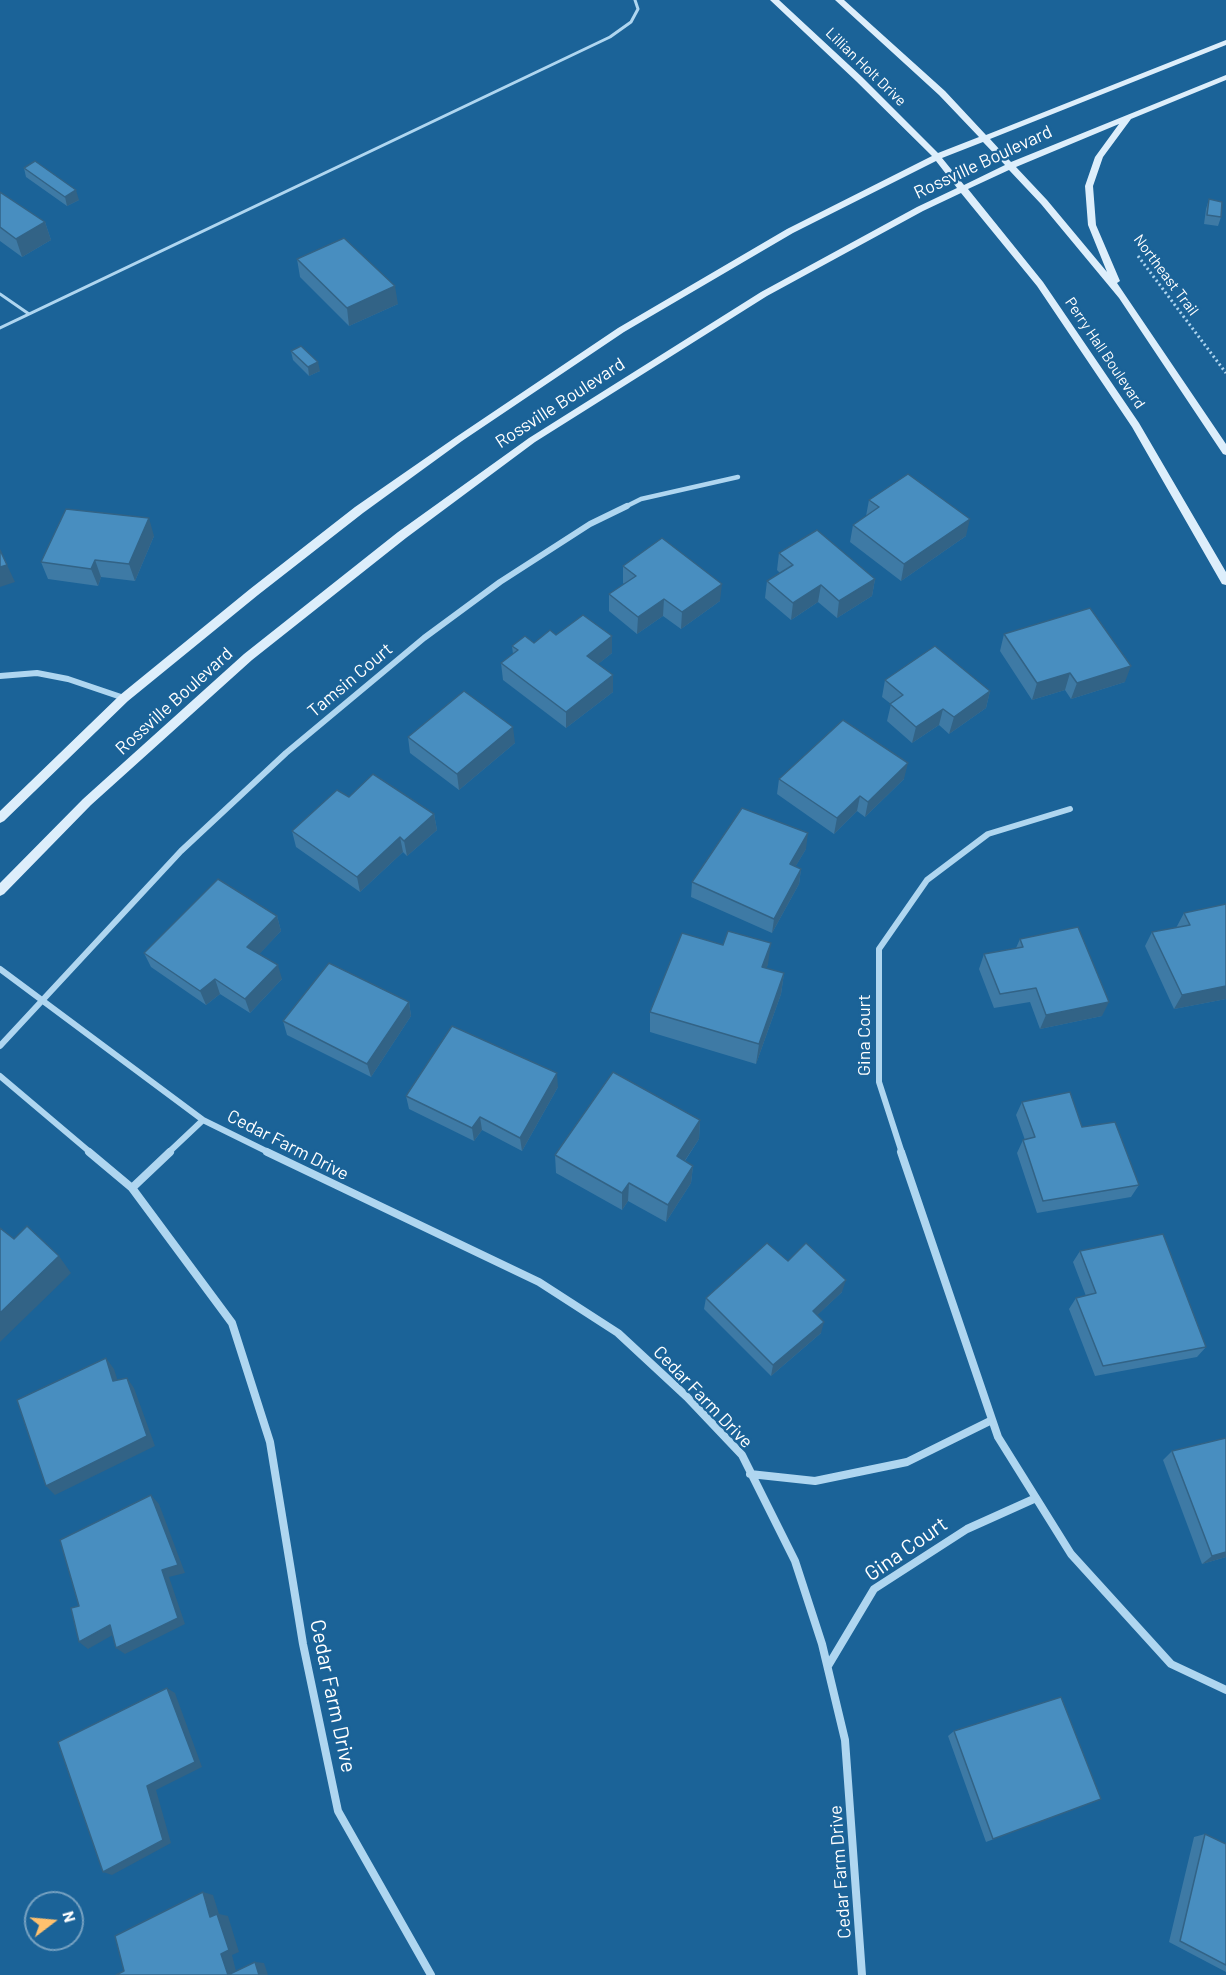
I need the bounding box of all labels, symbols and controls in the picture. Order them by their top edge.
street label: Lillian Holt Drive [822,24,910,110]
street label: Rossville Boulevard [910,121,1056,203]
street label: Northeast Trail [1130,231,1202,319]
street label: Perry Hall Boulevard [1061,294,1149,412]
street label: Rossville Boulevard [491,353,629,453]
street label: Tamsin Court [303,638,397,722]
street label: Rossville Boulevard [111,643,237,759]
street label: Gina Court [853,994,875,1076]
street label: Cedar Farm Drive [224,1105,352,1185]
street label: Cedar Farm Drive [649,1341,757,1453]
street label: Gina Court [860,1511,952,1587]
street label: Cedar Farm Drive [304,1617,362,1775]
street label: Cedar Farm Drive [825,1805,855,1939]
north arrow [24,1891,84,1951]
text: N [59,1909,80,1924]

